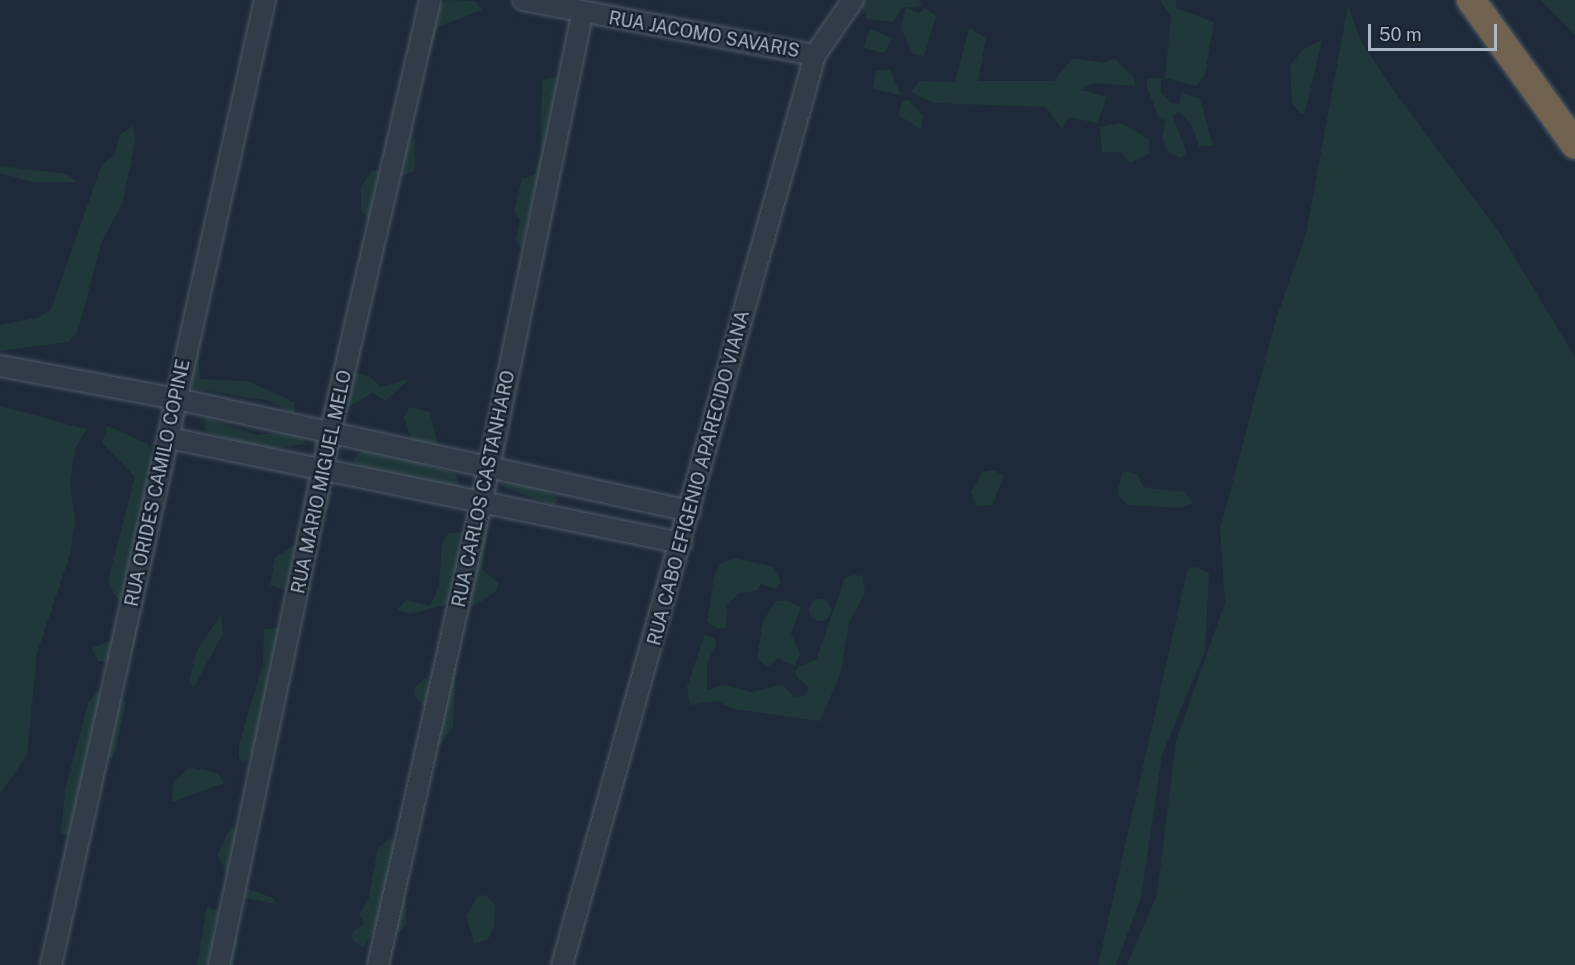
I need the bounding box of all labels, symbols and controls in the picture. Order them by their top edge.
street label: RUA JACOMO SAVARIS [607,8,801,62]
scale bar [1371,12,1500,50]
text: 50 m [1379,24,1422,45]
street label: RUA CABO EFIGENIO APARECIDO VIANA [644,308,754,648]
street label: RUA ORIDES CAMILO COPINE [121,357,195,609]
street label: RUA MARIO MIGUEL MELO [288,368,356,596]
street label: RUA CARLOS CASTANHARO [448,369,520,609]

